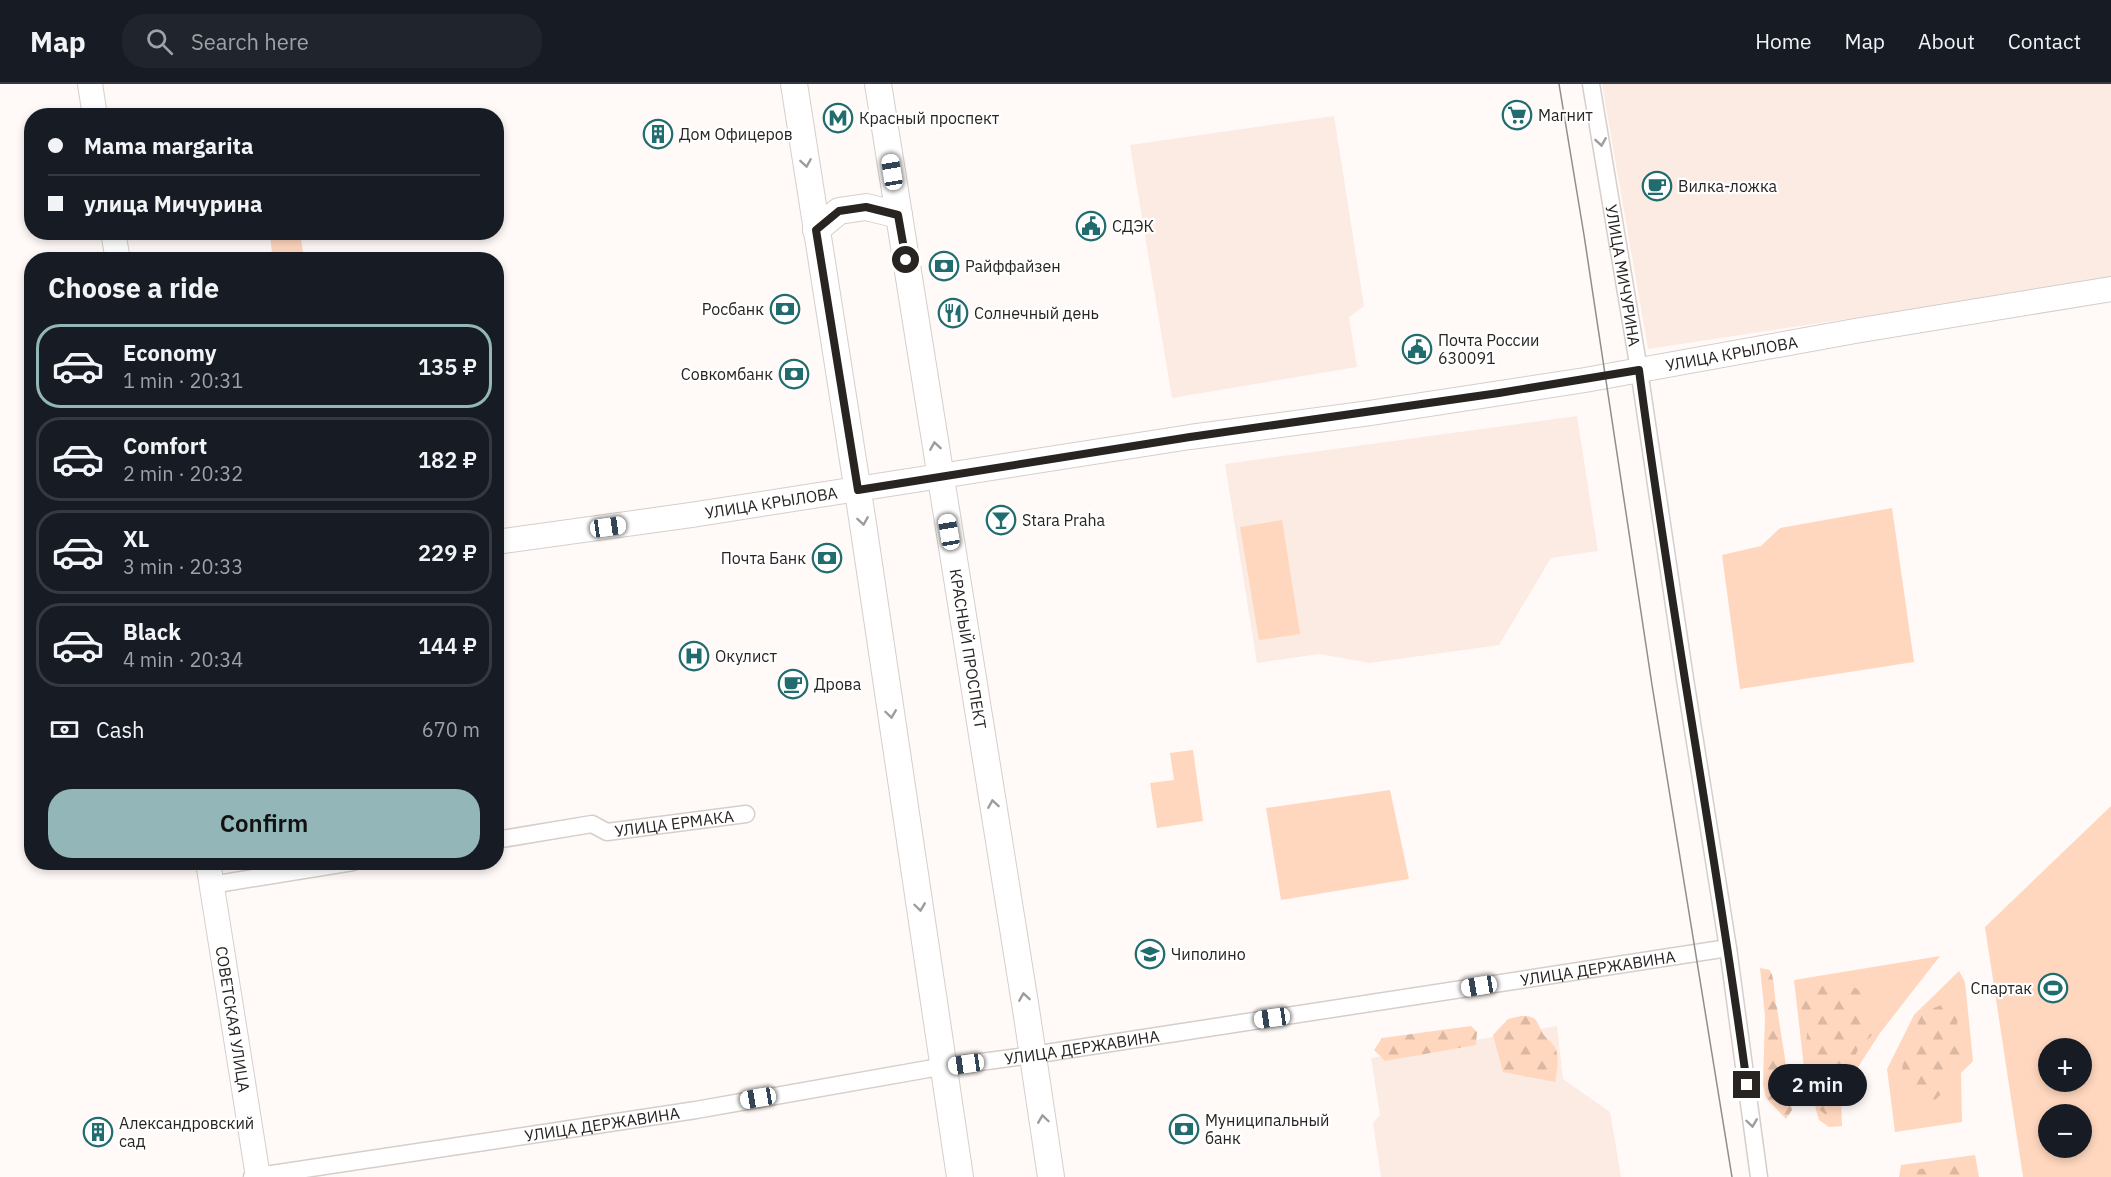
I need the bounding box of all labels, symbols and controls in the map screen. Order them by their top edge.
search box [122,14,542,68]
text: Map [30,23,86,60]
icon: search [143,25,176,58]
text: Search here [191,27,309,56]
text: Home [1755,27,1812,55]
text: Map [1845,27,1885,55]
text: About [1918,27,1975,55]
text: Contact [2008,27,2081,55]
supermarket icon: Магнит [1501,99,1533,131]
metro station icon: Красный проспект [822,102,854,134]
place label: Магнит [1538,105,1593,125]
place label: Красный проспект [859,108,1000,128]
building icon: Дом Офицеров [642,118,674,150]
place label: Дом Офицеров [679,124,793,144]
text: Mama margarita [84,131,253,160]
one-way arrow [1594,137,1606,146]
car [880,153,904,191]
one-way arrow [799,158,811,167]
cafe icon: Вилка-ложка [1641,170,1673,202]
place label: Вилка-ложка [1678,176,1778,196]
text: улица Мичурина [84,189,263,218]
street label: УЛИЦА МИЧУРИНА [1601,203,1645,348]
public building icon: СДЭК [1075,210,1107,242]
place label: СДЭК [1112,216,1154,236]
route start [892,246,919,273]
bank icon: Райффайзен [928,250,960,282]
place label: Райффайзен [965,256,1061,276]
text: Choose a ride [48,270,219,305]
bank icon: Росбанк [769,293,801,325]
restaurant icon: Солнечный день [937,297,969,329]
place label: Росбанк [702,299,764,319]
place label: Солнечный день [974,303,1099,323]
place label: Почта России 630091 [1438,330,1539,368]
street label: УЛИЦА КРЫЛОВА [1664,332,1799,375]
public building icon: Почта России 630091 [1401,333,1433,365]
text: Economy [123,338,217,367]
icon: car [51,339,105,393]
text: 135 ₽ [418,352,477,381]
bank icon: Совкомбанк [778,358,810,390]
place label: Совкомбанк [681,364,773,384]
text: 1 min · 20:31 [123,367,243,394]
text: Comfort [123,431,207,460]
icon: car [51,432,105,486]
one-way arrow [929,441,942,451]
text: 182 ₽ [418,445,477,474]
text: 2 min · 20:32 [123,460,243,487]
street label: УЛИЦА КРЫЛОВА [703,482,839,523]
bar icon: Stara Praha [985,504,1017,536]
place label: Stara Praha [1022,510,1106,530]
car [937,513,961,551]
car [589,516,627,538]
one-way arrow [856,516,869,526]
text: XL [123,524,149,553]
icon: car [51,525,105,579]
text: 229 ₽ [418,538,477,567]
bank icon: Почта Банк [811,542,843,574]
place label: Почта Банк [721,548,806,568]
text: 3 min · 20:33 [123,553,243,580]
street label: КРАСНЫЙ ПРОСПЕКТ [946,567,991,730]
text: Black [123,617,181,646]
icon: car [51,618,105,672]
text: 144 ₽ [418,631,477,660]
hospital icon: Окулист [678,640,710,672]
text: 4 min · 20:34 [123,646,243,673]
place label: Окулист [715,646,777,666]
cafe icon: Дрова [777,668,809,700]
place label: Дрова [814,674,862,694]
one-way arrow [885,709,897,719]
icon: cash [48,713,81,746]
text: Cash [96,715,145,744]
text: 670 m [422,716,480,743]
button: Confirm [48,789,480,858]
one-way arrow [988,800,1000,809]
street label: УЛИЦА ЕРМАКА [613,806,735,841]
one-way arrow [913,902,925,912]
school or university icon: Чиполино [1134,938,1166,970]
place label: Чиполино [1171,944,1246,964]
street label: СОВЕТСКАЯ УЛИЦА [211,945,254,1093]
street label: УЛИЦА ДЕРЖАВИНА [1519,946,1677,990]
sports icon: Спартак [2037,972,2069,1004]
car [1460,974,1498,998]
place label: Спартак [1971,978,2032,998]
one-way arrow [1018,992,1031,1002]
car [1253,1007,1291,1029]
street label: УЛИЦА ДЕРЖАВИНА [1003,1026,1161,1069]
map controls [2038,1038,2092,1158]
button: + [2038,1038,2092,1092]
car [947,1053,985,1075]
callout: 2 min [1768,1064,1867,1106]
route end [1733,1071,1760,1098]
text: 2 min [1792,1071,1843,1098]
car [739,1086,777,1110]
street label: УЛИЦА ДЕРЖАВИНА [523,1103,681,1146]
button: − [2038,1104,2092,1158]
place label: Муниципальный банк [1205,1110,1329,1148]
place label: Александровский сад [119,1113,254,1151]
bank icon: Муниципальный банк [1168,1113,1200,1145]
one-way arrow [1037,1114,1049,1124]
building icon: Александровский сад [82,1116,114,1148]
one-way arrow [1745,1119,1757,1128]

